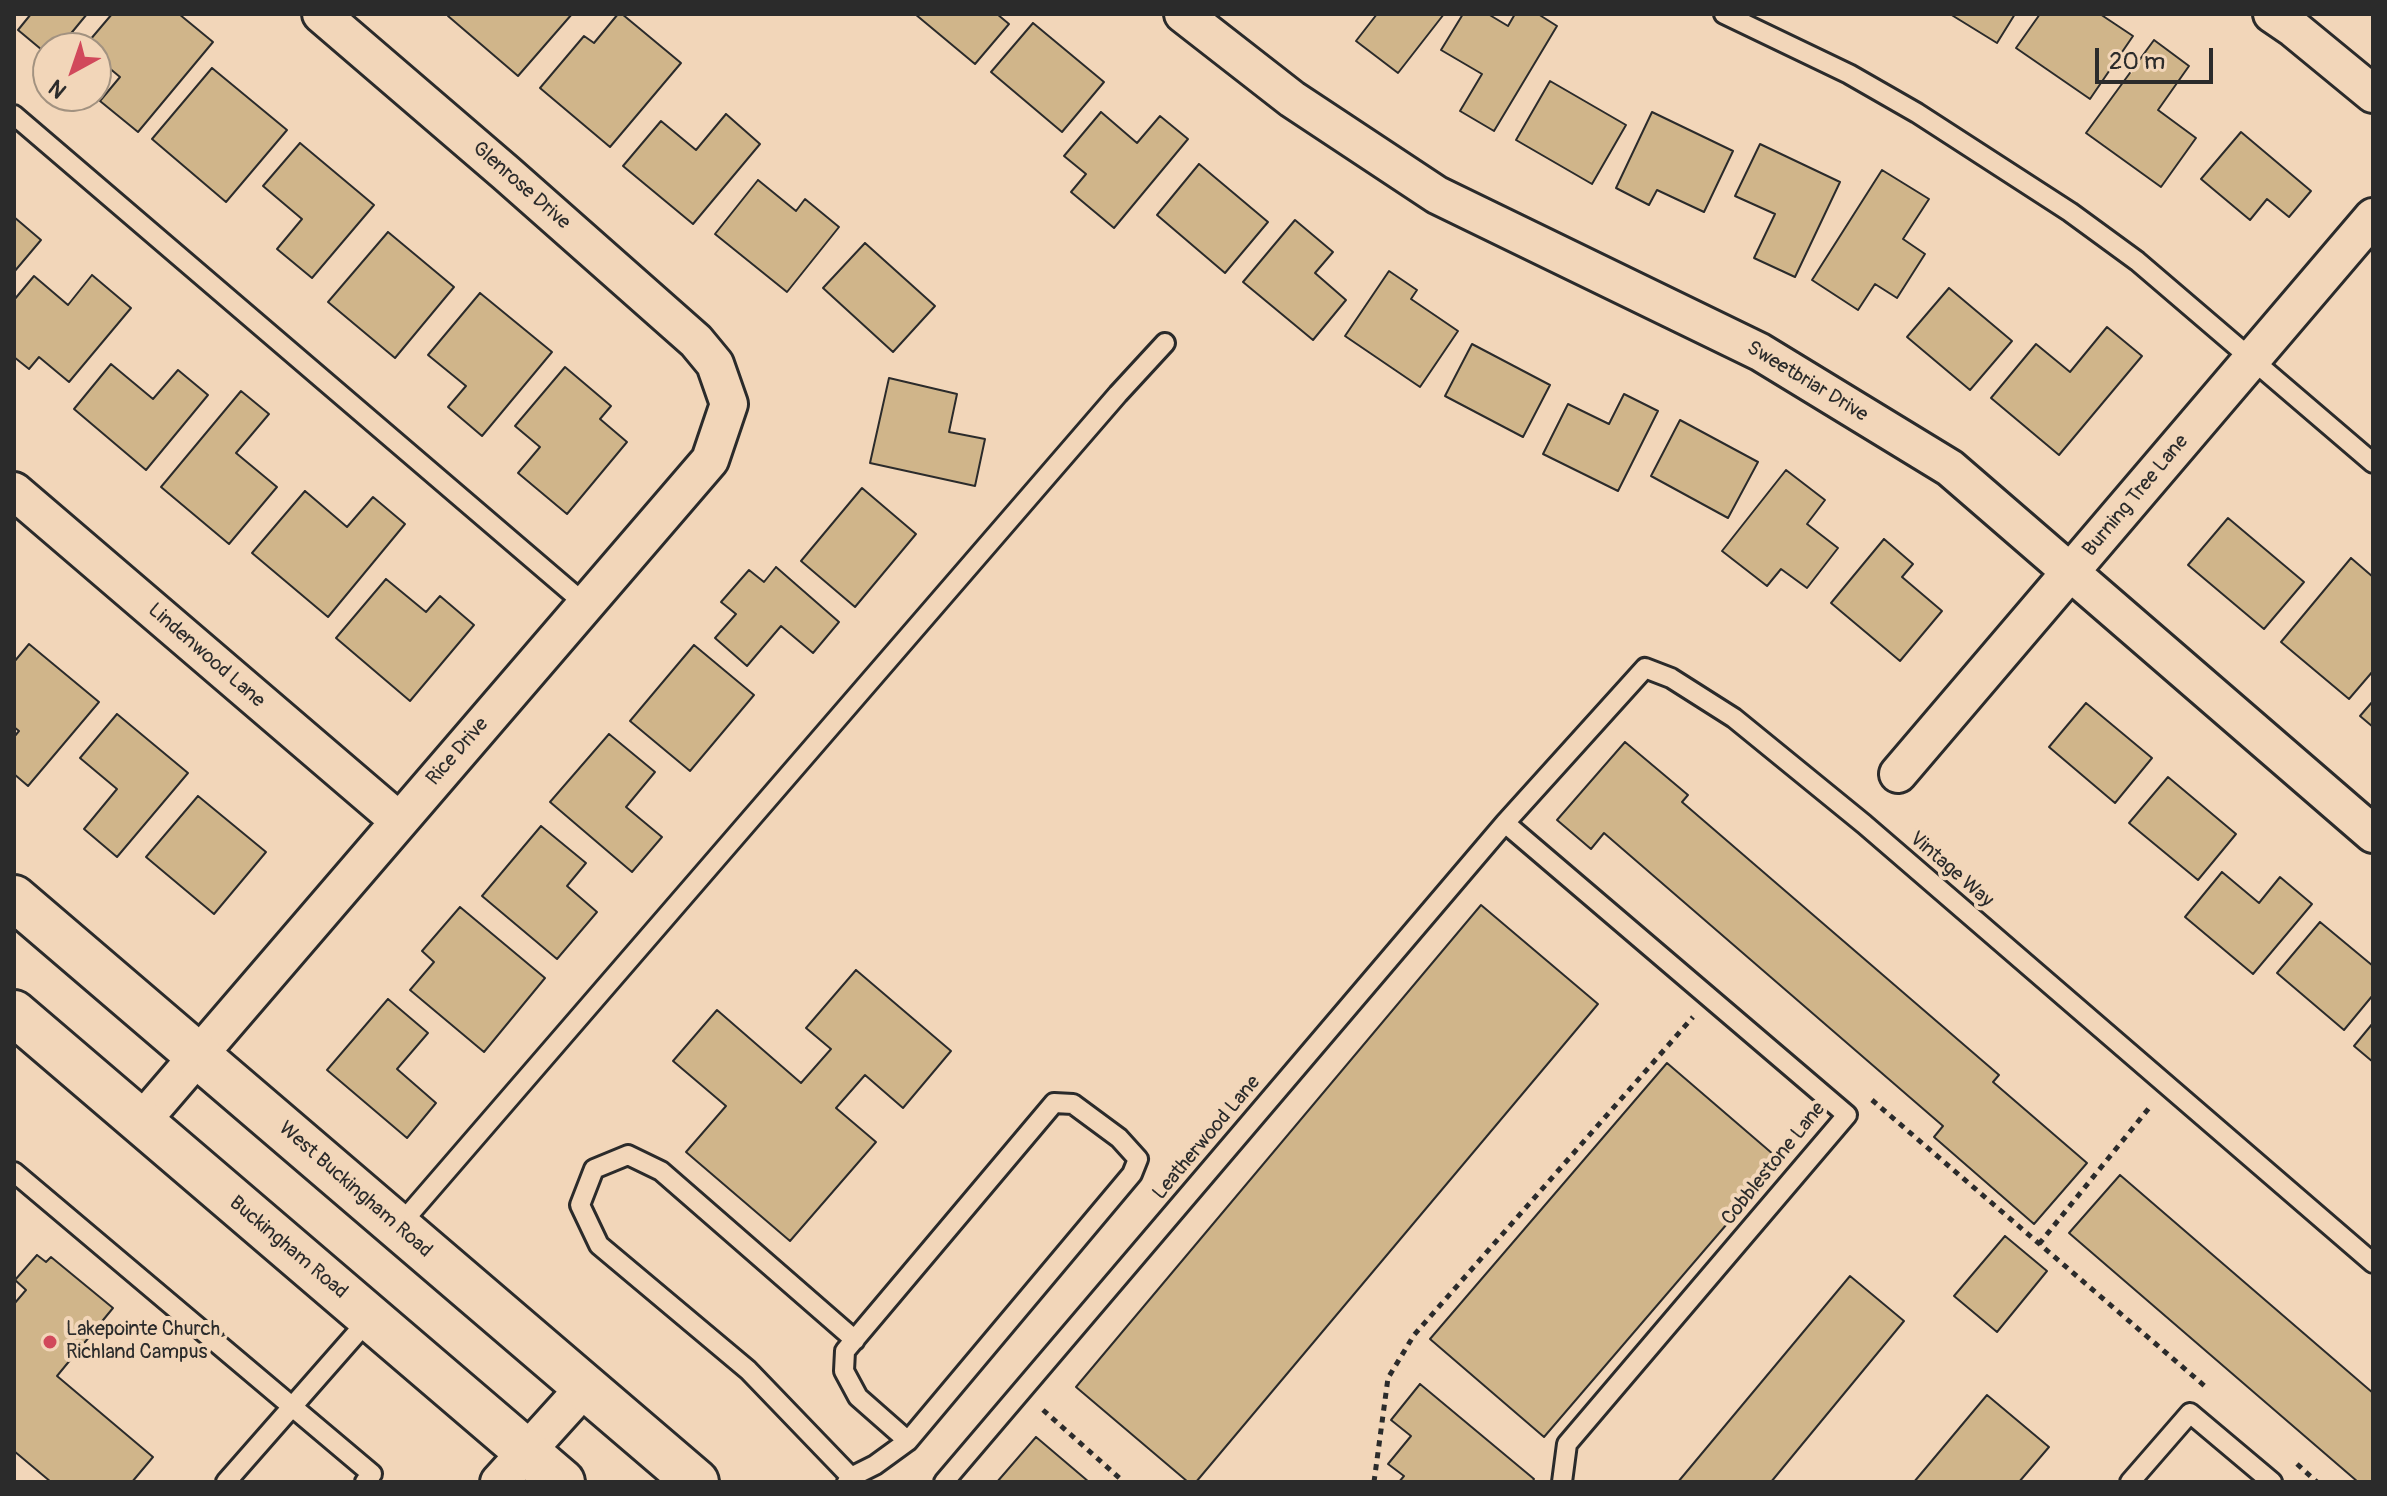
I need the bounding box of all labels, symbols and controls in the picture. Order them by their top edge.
north arrow [32,32,112,112]
scale bar [2099,32,2217,82]
text: 20 m [2109,47,2165,76]
text: N [43,73,73,104]
street label: Glenrose Drive [467,137,575,235]
street label: Sweetbriar Drive [1742,336,1872,428]
street label: Burning Tree Lane [2078,430,2194,562]
street label: Lindenwood Lane [143,599,269,713]
street label: Rice Drive [422,713,494,791]
street label: Vintage Way [1904,827,1998,913]
street label: Leatherwood Lane [1148,1071,1266,1205]
street label: Cobblestone Lane [1717,1098,1831,1230]
street label: West Buckingham Road [273,1117,437,1263]
street label: Buckingham Road [224,1192,352,1304]
place label: Lakepointe Church, Richland Campus [66,1318,225,1365]
marker: Lakepointe Church, Richland Campus [41,1333,59,1351]

